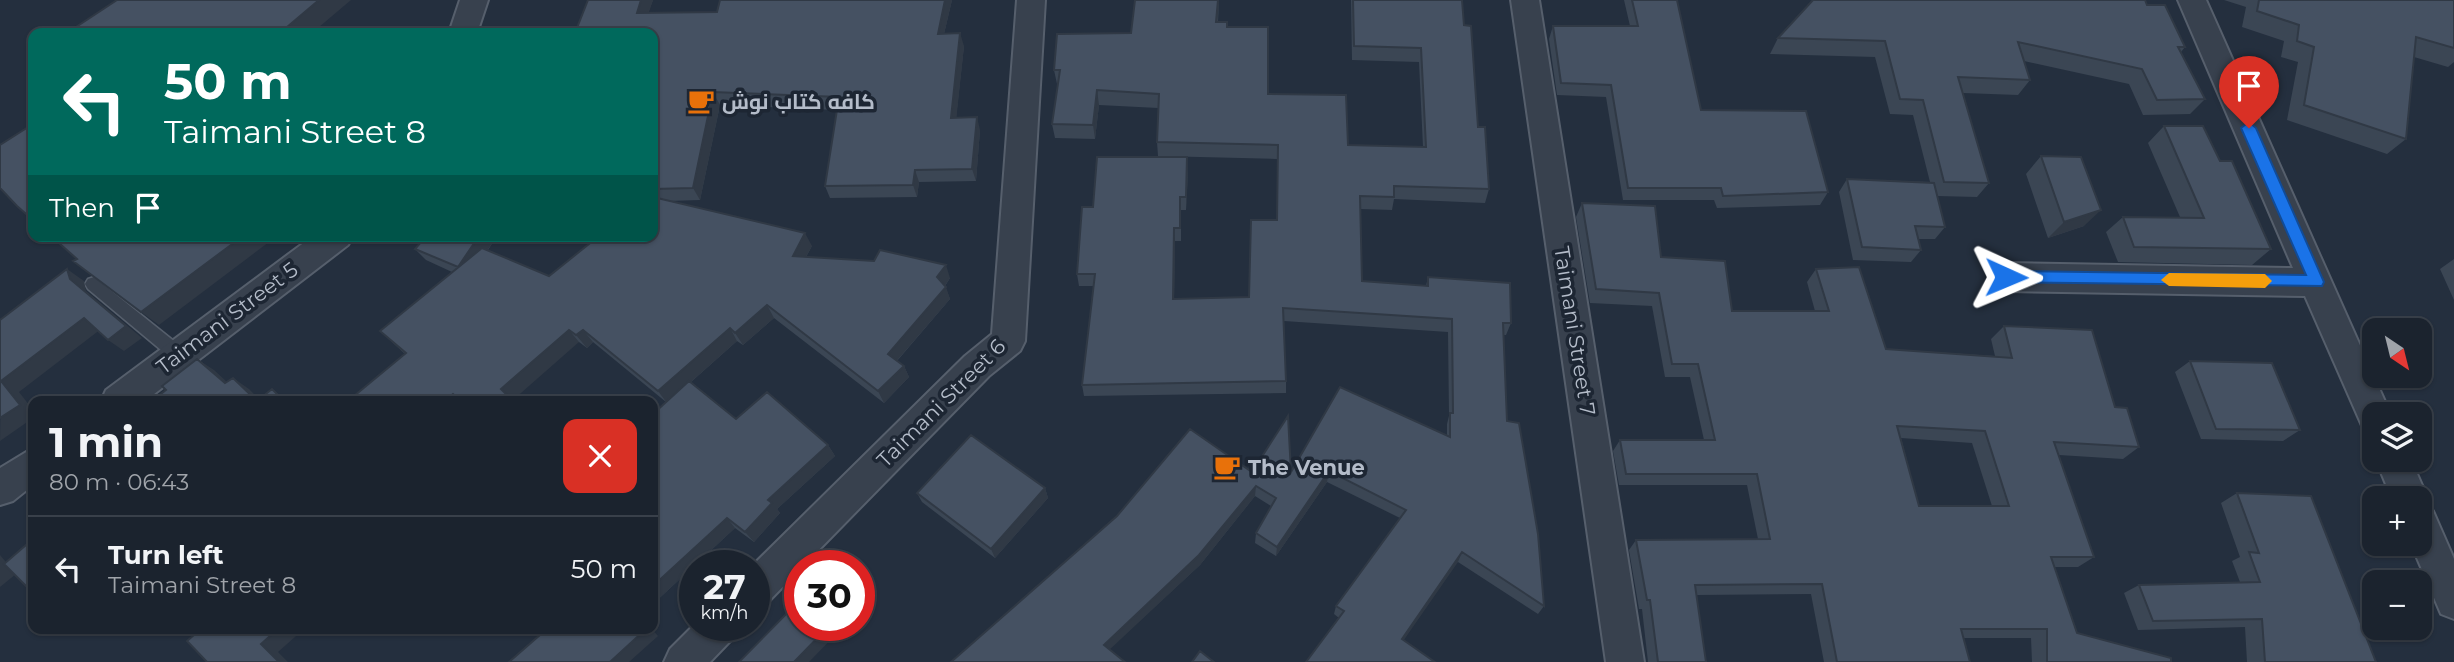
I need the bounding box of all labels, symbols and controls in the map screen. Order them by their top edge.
text: 50 m [164,52,292,111]
icon: left [49,56,140,147]
pin [2219,56,2279,128]
icon: arrive [2230,67,2268,105]
cafe icon: کافه کتاب نوش [686,86,716,116]
place label: کافه کتاب نوش [722,89,875,115]
text: Taimani Street 8 [164,112,426,151]
icon: arrive [129,189,167,227]
text: Then [49,192,115,224]
position arrow [1969,240,2043,314]
street label: Taimani Street 7 [1549,245,1601,417]
street label: Taimani Street 5 [151,257,303,379]
north arrow [2362,318,2432,388]
map controls [2362,318,2432,640]
street label: Taimani Street 6 [872,333,1011,472]
button: layers [2362,402,2432,472]
text: 1 min [49,416,163,468]
button: close [563,419,637,493]
cafe icon: The Venue [1212,452,1242,482]
place label: The Venue [1248,455,1365,480]
text: 80 m · 06:43 [49,468,189,496]
button: + [2362,486,2432,556]
text: Turn left [108,539,224,571]
icon: left [49,550,87,588]
speed limit sign: 30 [784,550,875,641]
text: 50 m [571,553,637,585]
text: 27 [703,565,746,608]
button: − [2362,570,2432,640]
text: Taimani Street 8 [108,571,296,599]
text: km/h [700,602,749,624]

